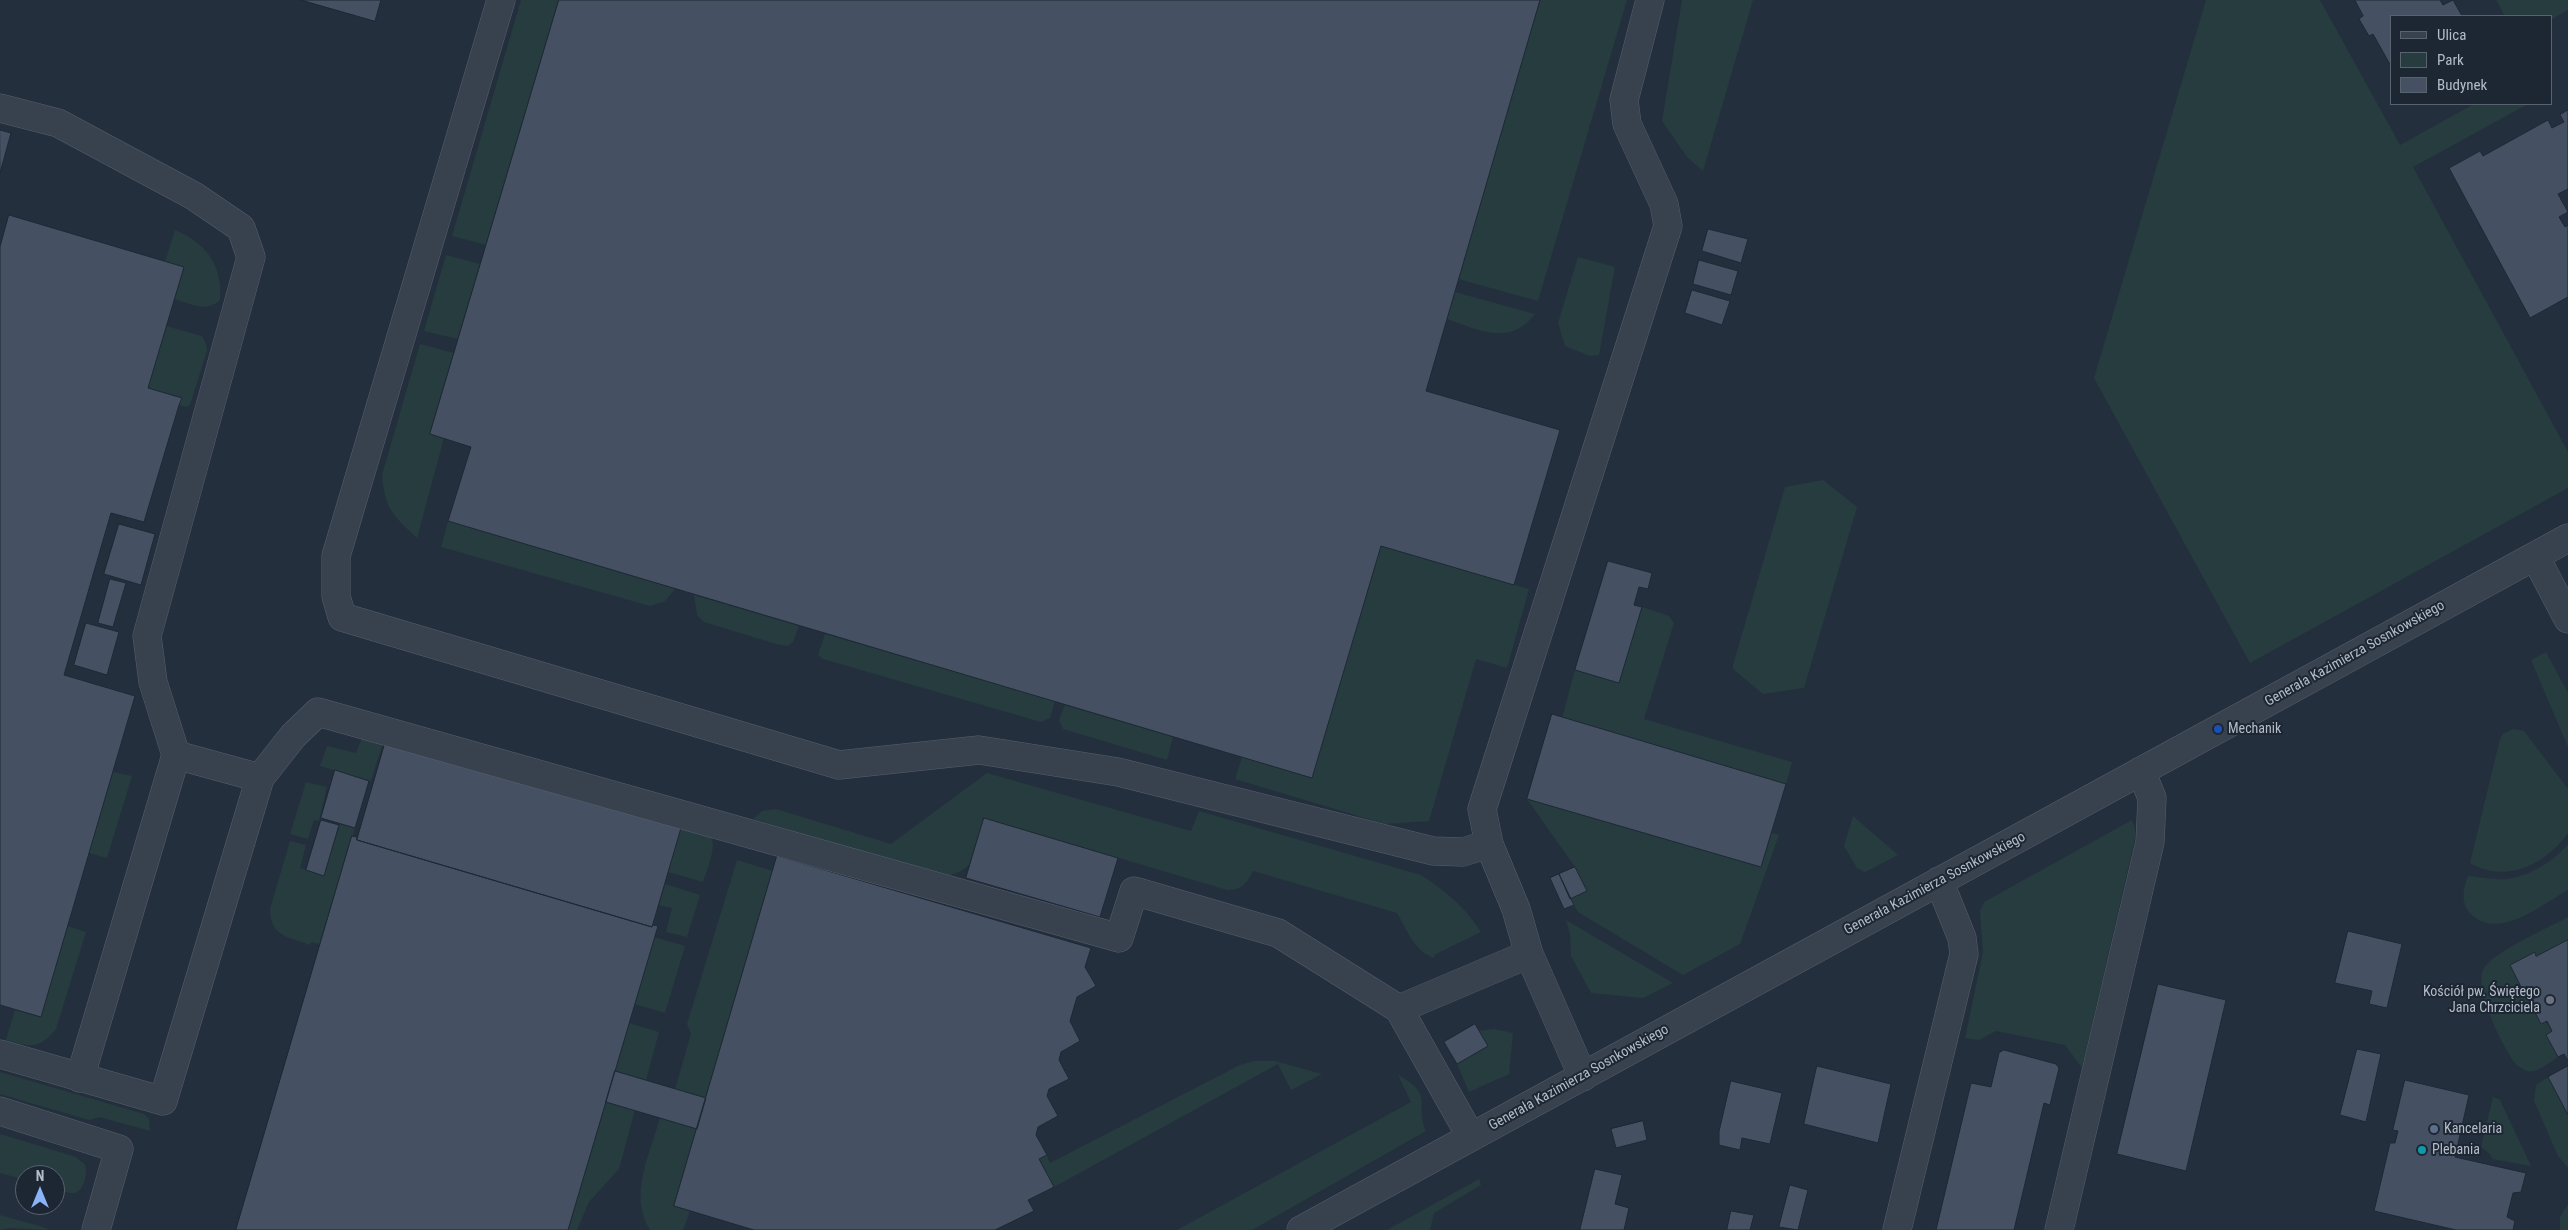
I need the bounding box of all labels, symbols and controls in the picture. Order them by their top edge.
legend [2390,15,2553,105]
text: Ulica [2437,26,2466,44]
text: Park [2437,51,2464,69]
text: Budynek [2437,76,2487,94]
street label: Generała Kazimierza Sosnkowskiego [2262,597,2448,711]
place label: Mechanik [2228,721,2281,737]
marker: Mechanik [2212,723,2224,735]
street label: Generała Kazimierza Sosnkowskiego [1841,829,2029,939]
place label: Kościół pw. Świętego Jana Chrzciciela [2423,984,2540,1016]
marker: Kościół pw. Świętego Jana Chrzciciela [2544,994,2556,1006]
street label: Generała Kazimierza Sosnkowskiego [1486,1021,1672,1135]
place label: Kancelaria [2444,1121,2502,1137]
marker: Kancelaria [2428,1123,2440,1135]
place label: Plebania [2432,1142,2480,1158]
marker: Plebania [2416,1144,2428,1156]
north arrow [15,1165,65,1215]
text: N [36,1168,44,1184]

